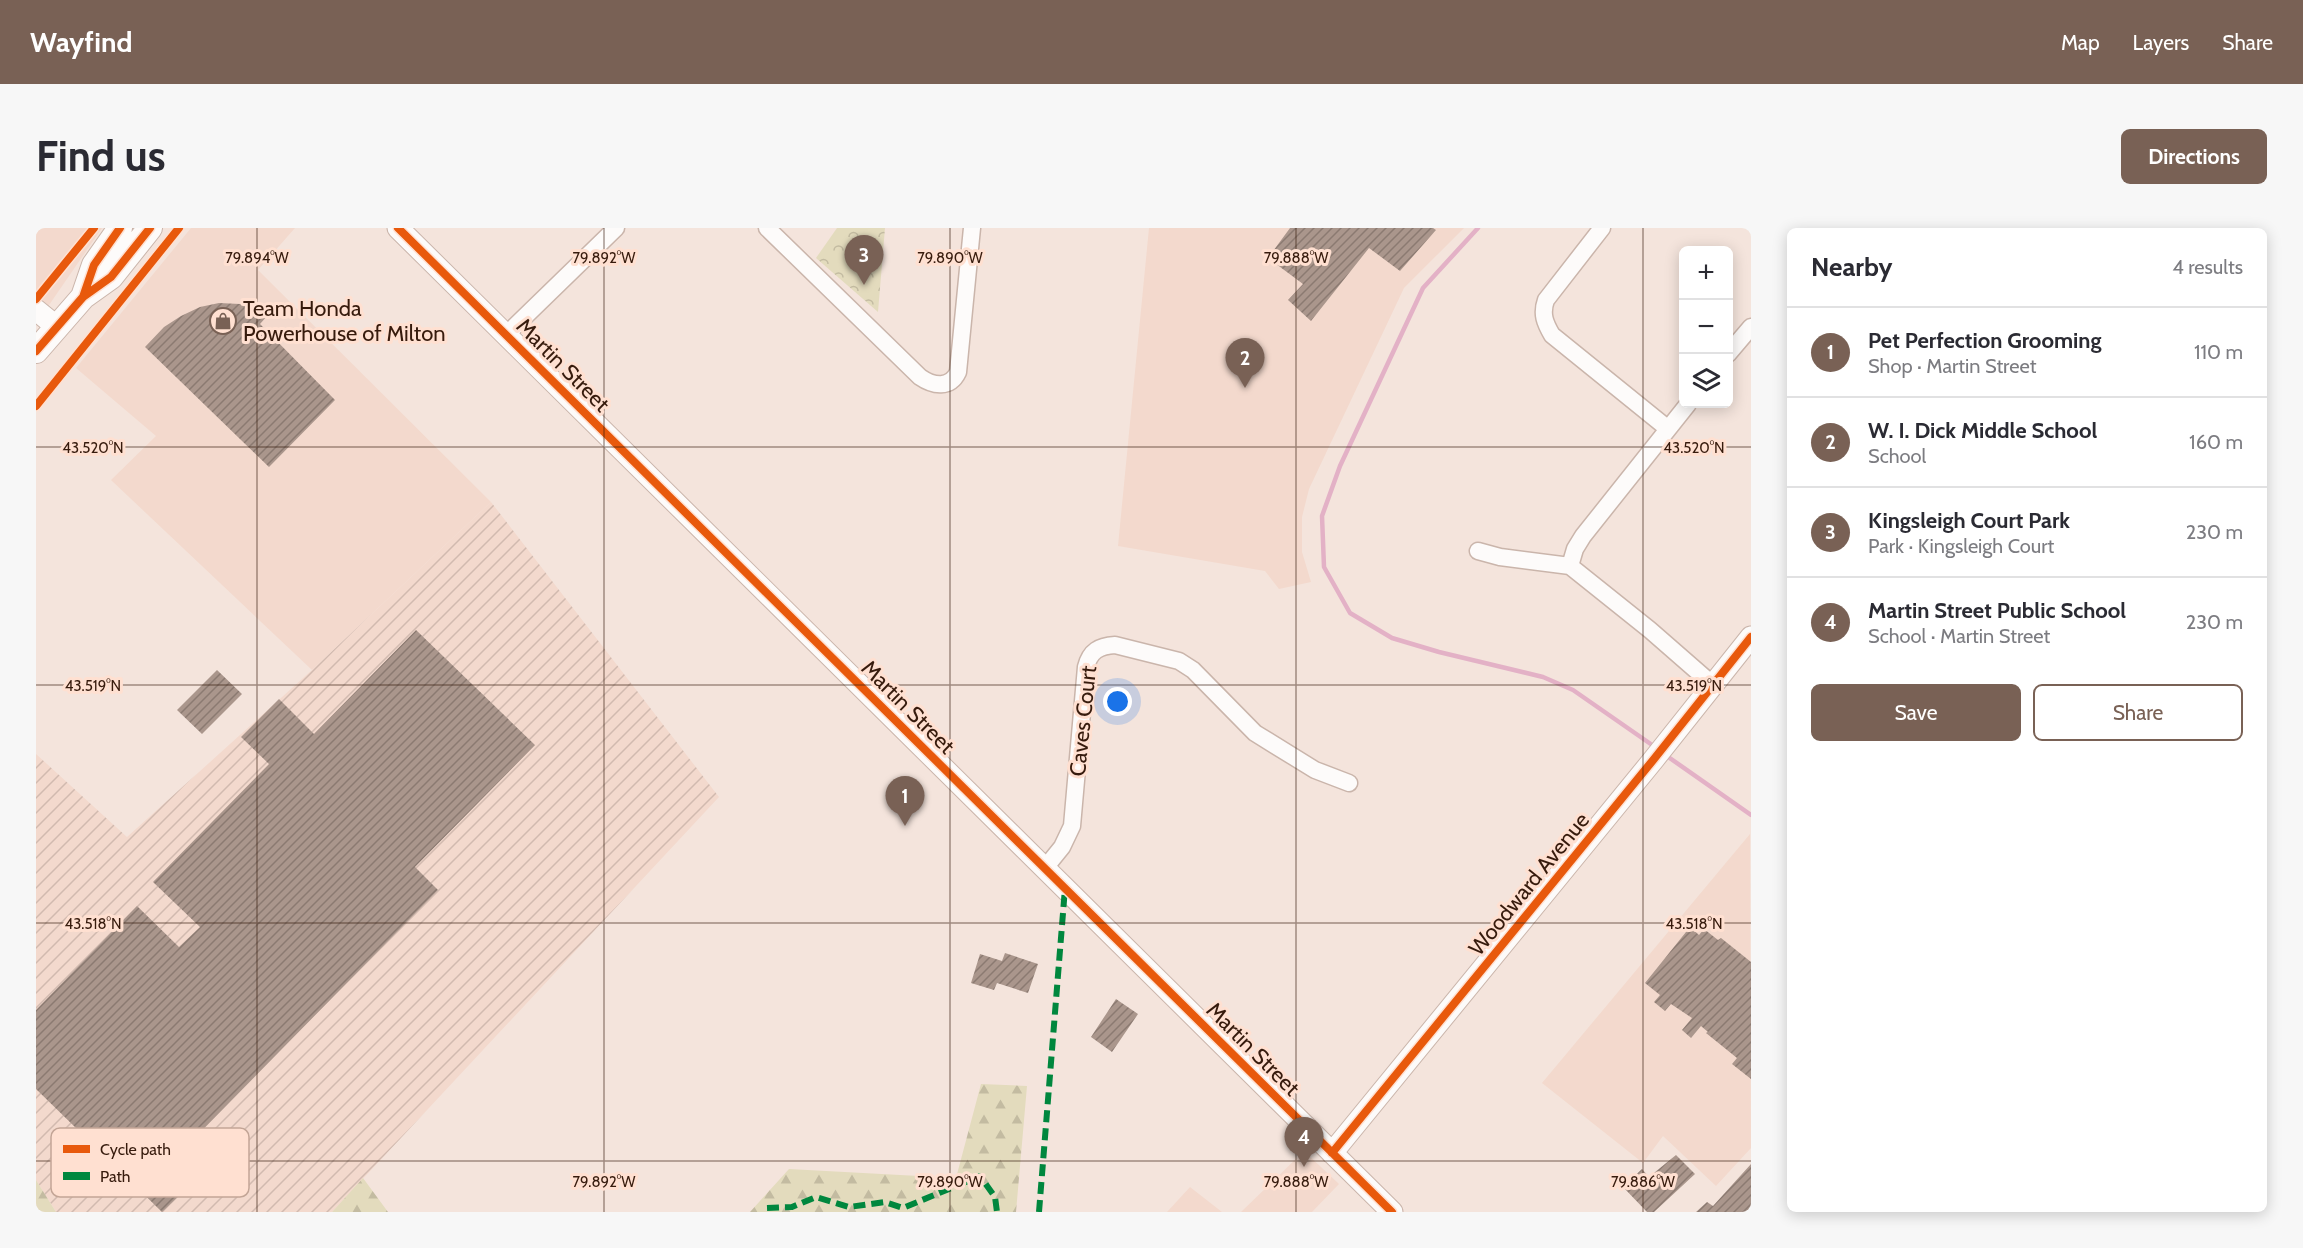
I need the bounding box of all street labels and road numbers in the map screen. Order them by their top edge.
street label: Martin Street [511,313,616,418]
street label: Martin Street [856,655,961,760]
street label: Caves Court [1064,664,1102,778]
street label: Woodward Avenue [1463,807,1595,961]
street label: Martin Street [1201,997,1306,1102]

